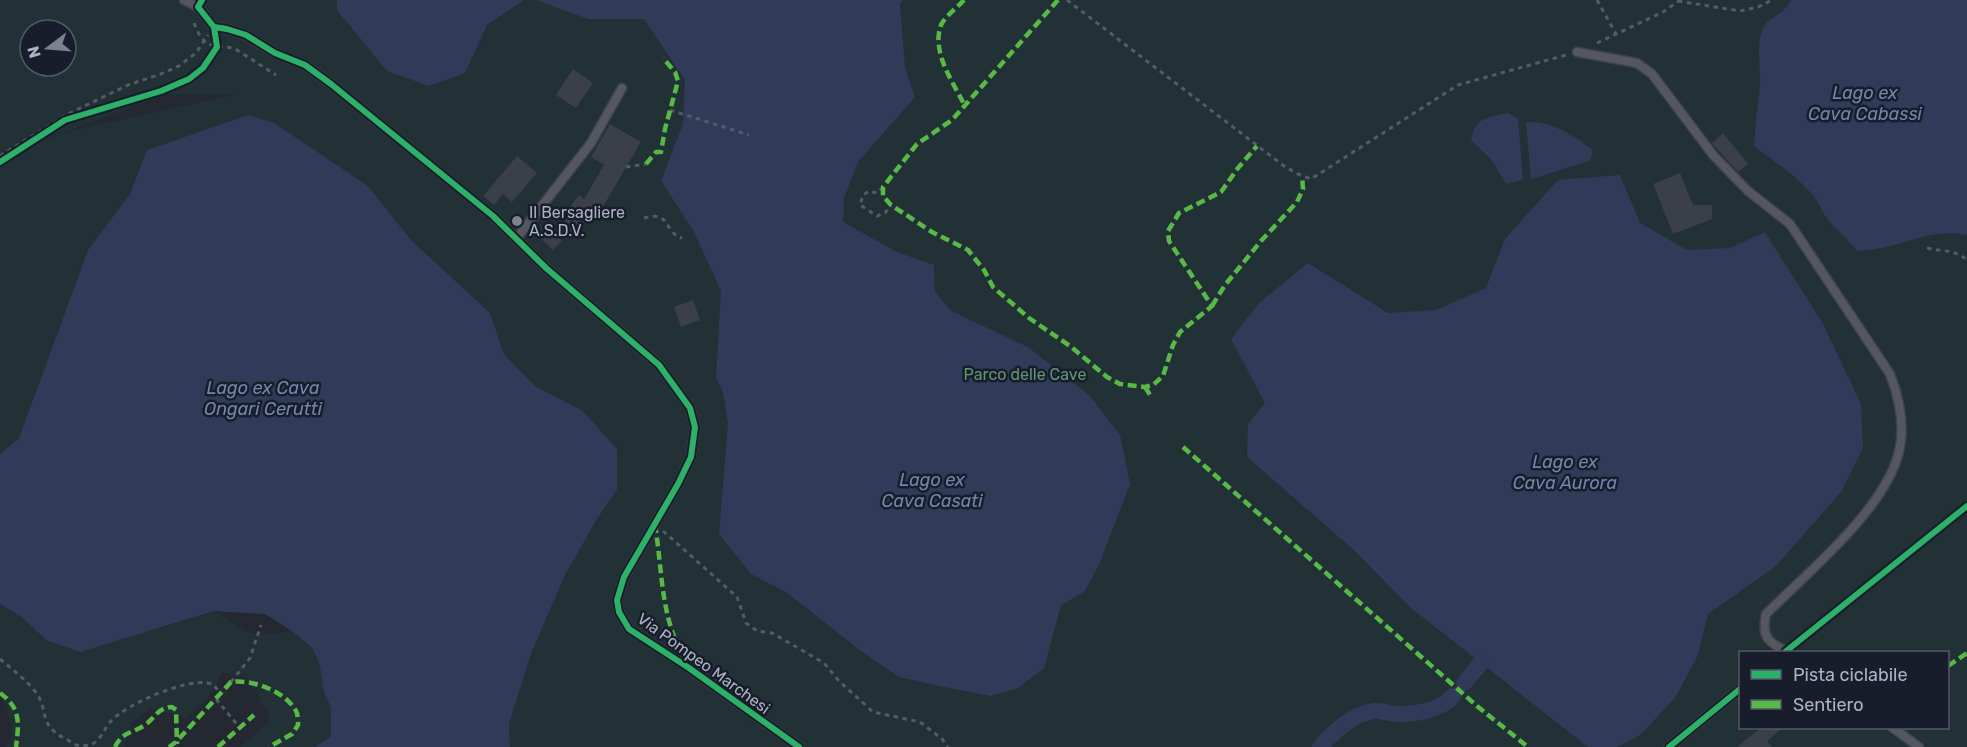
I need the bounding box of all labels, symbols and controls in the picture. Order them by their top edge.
north arrow [18,18,78,78]
text: N [23,44,45,60]
water label: Lago ex Cava Cabassi [1808,82,1923,125]
place label: Il Bersagliere A.S.D.V. [529,203,625,240]
marker: Il Bersagliere A.S.D.V. [510,214,524,228]
park label: Parco delle Cave [964,365,1086,384]
water label: Lago ex Cava Ongari Cerutti [204,377,323,420]
water label: Lago ex Cava Aurora [1513,451,1618,494]
water label: Lago ex Cava Casati [881,469,983,512]
street label: Via Pompeo Marchesi [634,609,774,718]
legend [1739,651,1949,729]
text: Pista ciclabile [1793,664,1908,686]
text: Sentiero [1793,694,1864,716]

